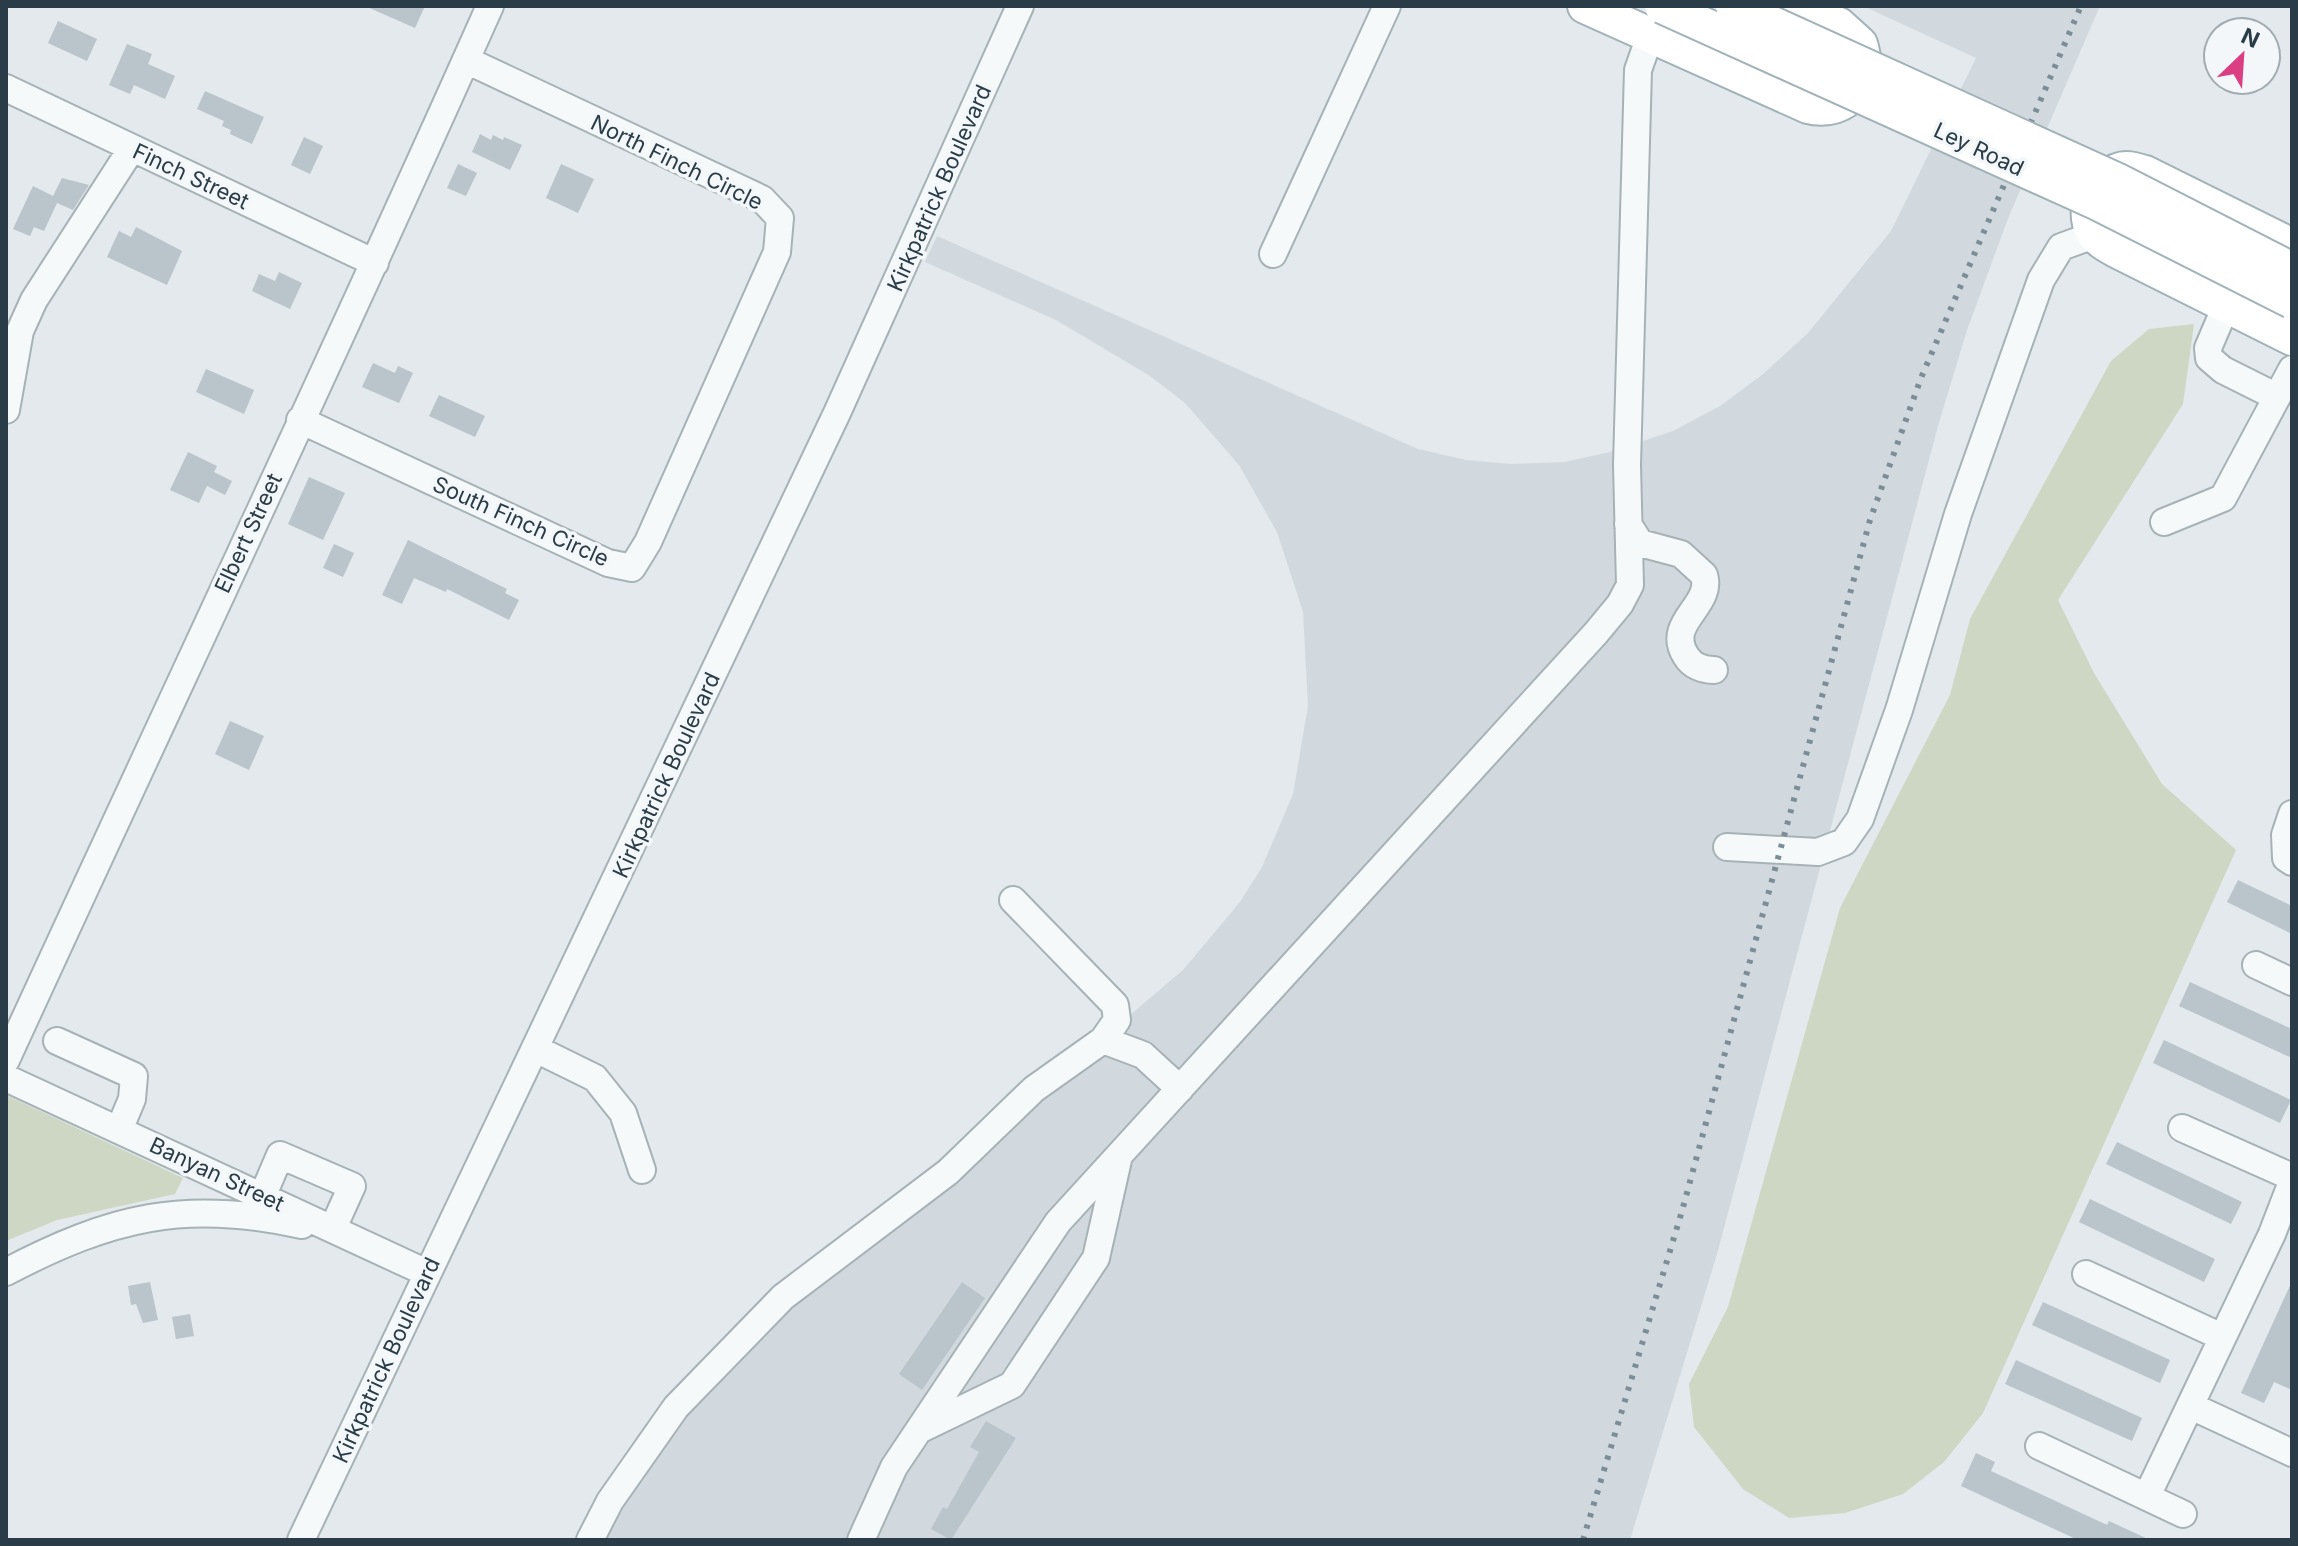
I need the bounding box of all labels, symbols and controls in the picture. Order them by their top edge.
north arrow [2202,16,2282,96]
text: N [2237,23,2264,53]
street label: Kirkpatrick Boulevard [882,81,996,295]
street label: North Finch Circle [587,109,767,215]
street label: Ley Road [1930,117,2028,181]
street label: Finch Street [129,138,253,214]
street label: Elbert Street [209,469,287,597]
street label: South Finch Circle [429,471,613,571]
street label: Kirkpatrick Boulevard [607,668,725,882]
street label: Banyan Street [146,1132,288,1216]
street label: Kirkpatrick Boulevard [327,1253,445,1467]

